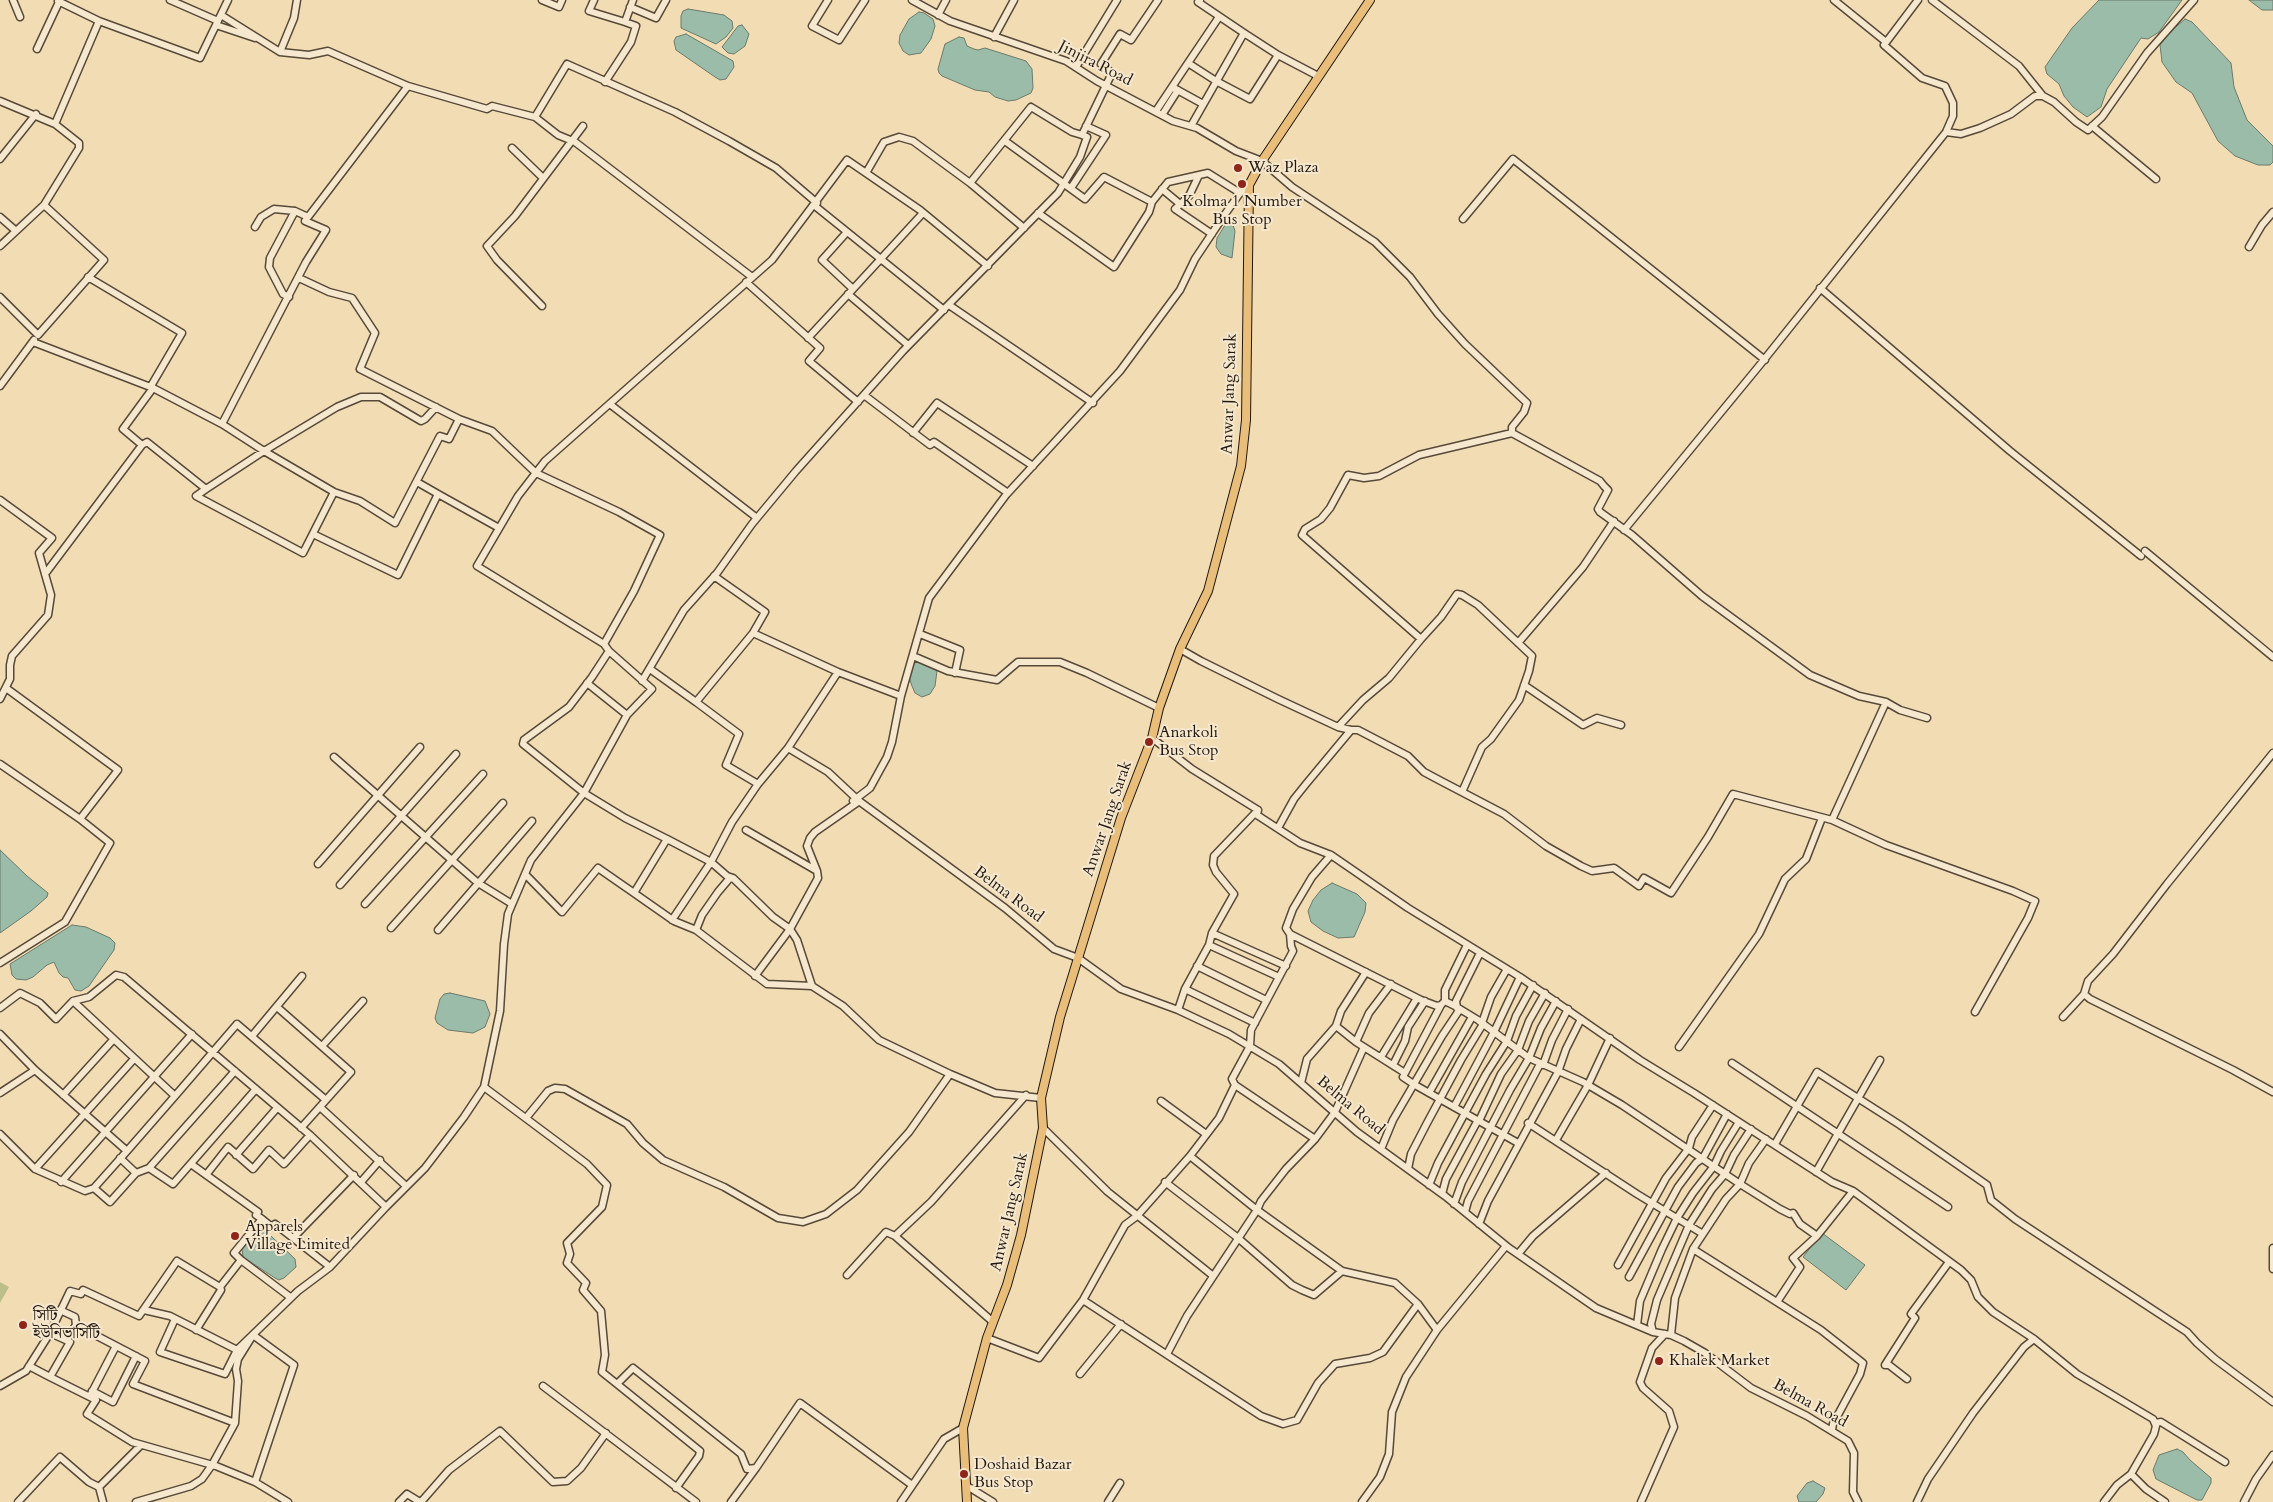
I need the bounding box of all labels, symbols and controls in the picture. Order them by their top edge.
street label: Jinjira Road [1055,37,1135,91]
place label: Waz Plaza [1248,158,1319,178]
marker: Waz Plaza [1232,162,1244,174]
marker: Kolma 1 Number Bus Stop [1236,178,1248,190]
place label: Kolma 1 Number Bus Stop [1182,192,1302,230]
street label: Anwar Jang Sarak [1218,333,1242,455]
place label: Anarkoli Bus Stop [1159,723,1219,761]
marker: Anarkoli Bus Stop [1143,736,1155,748]
street label: Anwar Jang Sarak [1079,759,1137,879]
street label: Belma Road [969,863,1047,927]
street label: Belma Road [1312,1072,1388,1140]
street label: Anwar Jang Sarak [987,1151,1033,1273]
place label: Apparels Village Limited [245,1217,350,1255]
marker: Apparels Village Limited [229,1230,241,1242]
place label: সিটি ইউনিভার্সিটি [33,1306,100,1344]
marker: সিটি ইউনিভার্সিটি [17,1319,29,1331]
place label: Khalek Market [1669,1351,1770,1371]
marker: Khalek Market [1653,1355,1665,1367]
street label: Belma Road [1769,1376,1851,1432]
place label: Doshaid Bazar Bus Stop [974,1455,1072,1493]
marker: Doshaid Bazar Bus Stop [958,1468,970,1480]

